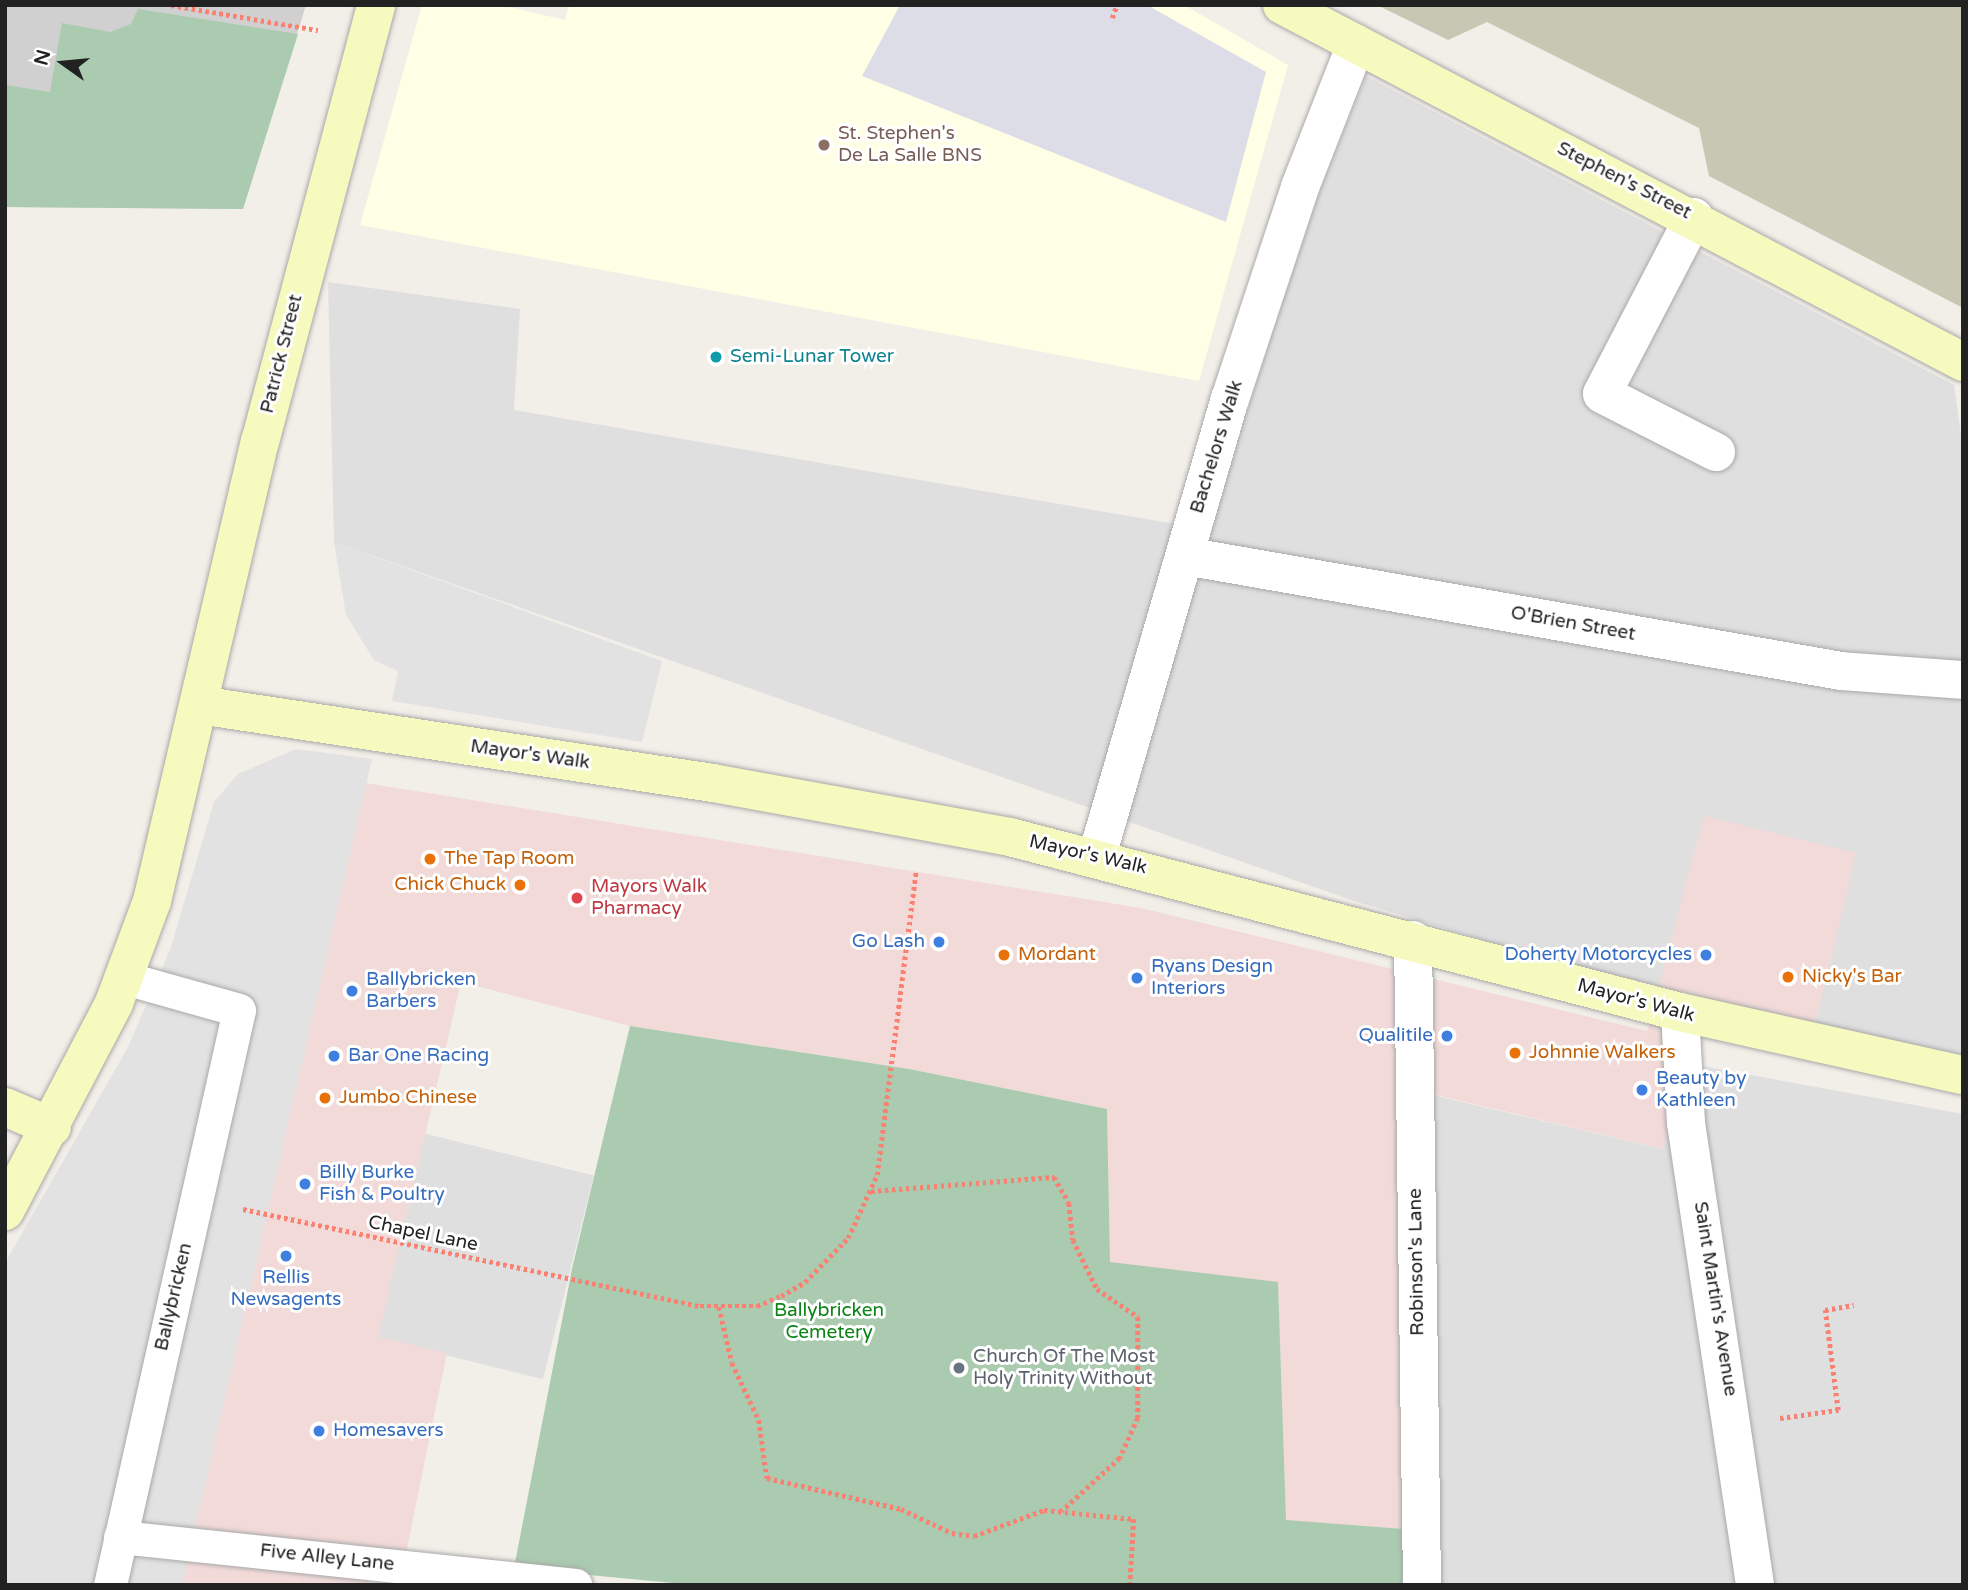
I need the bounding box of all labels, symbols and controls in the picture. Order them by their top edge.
north arrow [28,28,98,98]
text: N [30,47,55,68]
place label: St. Stephen's De La Salle BNS [838,123,982,167]
marker: St. Stephen's De La Salle BNS [816,137,832,153]
street label: Stephen's Street [1553,137,1695,225]
street label: Patrick Street [256,292,308,416]
place label: Semi-Lunar Tower [730,346,894,368]
marker: Semi-Lunar Tower [708,349,724,365]
street label: Bachelors Walk [1186,378,1248,516]
street label: O'Brien Street [1509,602,1637,646]
street label: Mayor's Walk [469,735,591,775]
street label: Mayor's Walk [1027,830,1149,880]
place label: The Tap Room [444,848,574,870]
marker: The Tap Room [422,851,438,867]
place label: Chick Chuck [394,874,506,896]
place label: Mayors Walk Pharmacy [591,876,707,920]
marker: Chick Chuck [512,877,528,893]
marker: Mayors Walk Pharmacy [569,890,585,906]
place label: Go Lash [852,931,925,953]
marker: Go Lash [931,934,947,950]
place label: Mordant [1018,944,1096,966]
place label: Doherty Motorcycles [1504,944,1692,966]
marker: Mordant [996,947,1012,963]
marker: Doherty Motorcycles [1698,947,1714,963]
place label: Ryans Design Interiors [1151,956,1273,1000]
place label: Nicky's Bar [1802,966,1902,988]
place label: Ballybricken Barbers [366,969,476,1013]
marker: Nicky's Bar [1780,969,1796,985]
marker: Ryans Design Interiors [1129,970,1145,986]
street label: Mayor's Walk [1575,974,1697,1028]
marker: Ballybricken Barbers [344,983,360,999]
place label: Qualitile [1359,1025,1433,1047]
marker: Qualitile [1439,1028,1455,1044]
place label: Johnnie Walkers [1529,1042,1676,1064]
place label: Bar One Racing [348,1045,489,1067]
marker: Johnnie Walkers [1507,1045,1523,1061]
marker: Bar One Racing [326,1048,342,1064]
place label: Beauty by Kathleen [1656,1068,1746,1112]
marker: Beauty by Kathleen [1634,1082,1650,1098]
place label: Jumbo Chinese [339,1087,477,1109]
marker: Jumbo Chinese [317,1090,333,1106]
place label: Billy Burke Fish & Poultry [319,1162,445,1206]
marker: Billy Burke Fish & Poultry [297,1176,313,1192]
street label: Robinson's Lane [1404,1188,1430,1336]
street label: Saint Martin's Avenue [1688,1200,1742,1398]
street label: Chapel Lane [366,1211,480,1257]
street label: Ballybricken [151,1241,197,1353]
marker: Rellis Newsagents [278,1248,294,1264]
place label: Rellis Newsagents [231,1267,341,1311]
park label: Ballybricken Cemetery [774,1300,884,1344]
place label: Church Of The Most Holy Trinity Without [973,1346,1155,1390]
marker: Church Of The Most Holy Trinity Without [951,1360,967,1376]
place label: Homesavers [333,1420,444,1442]
marker: Homesavers [311,1423,327,1439]
street label: Five Alley Lane [259,1540,395,1576]

